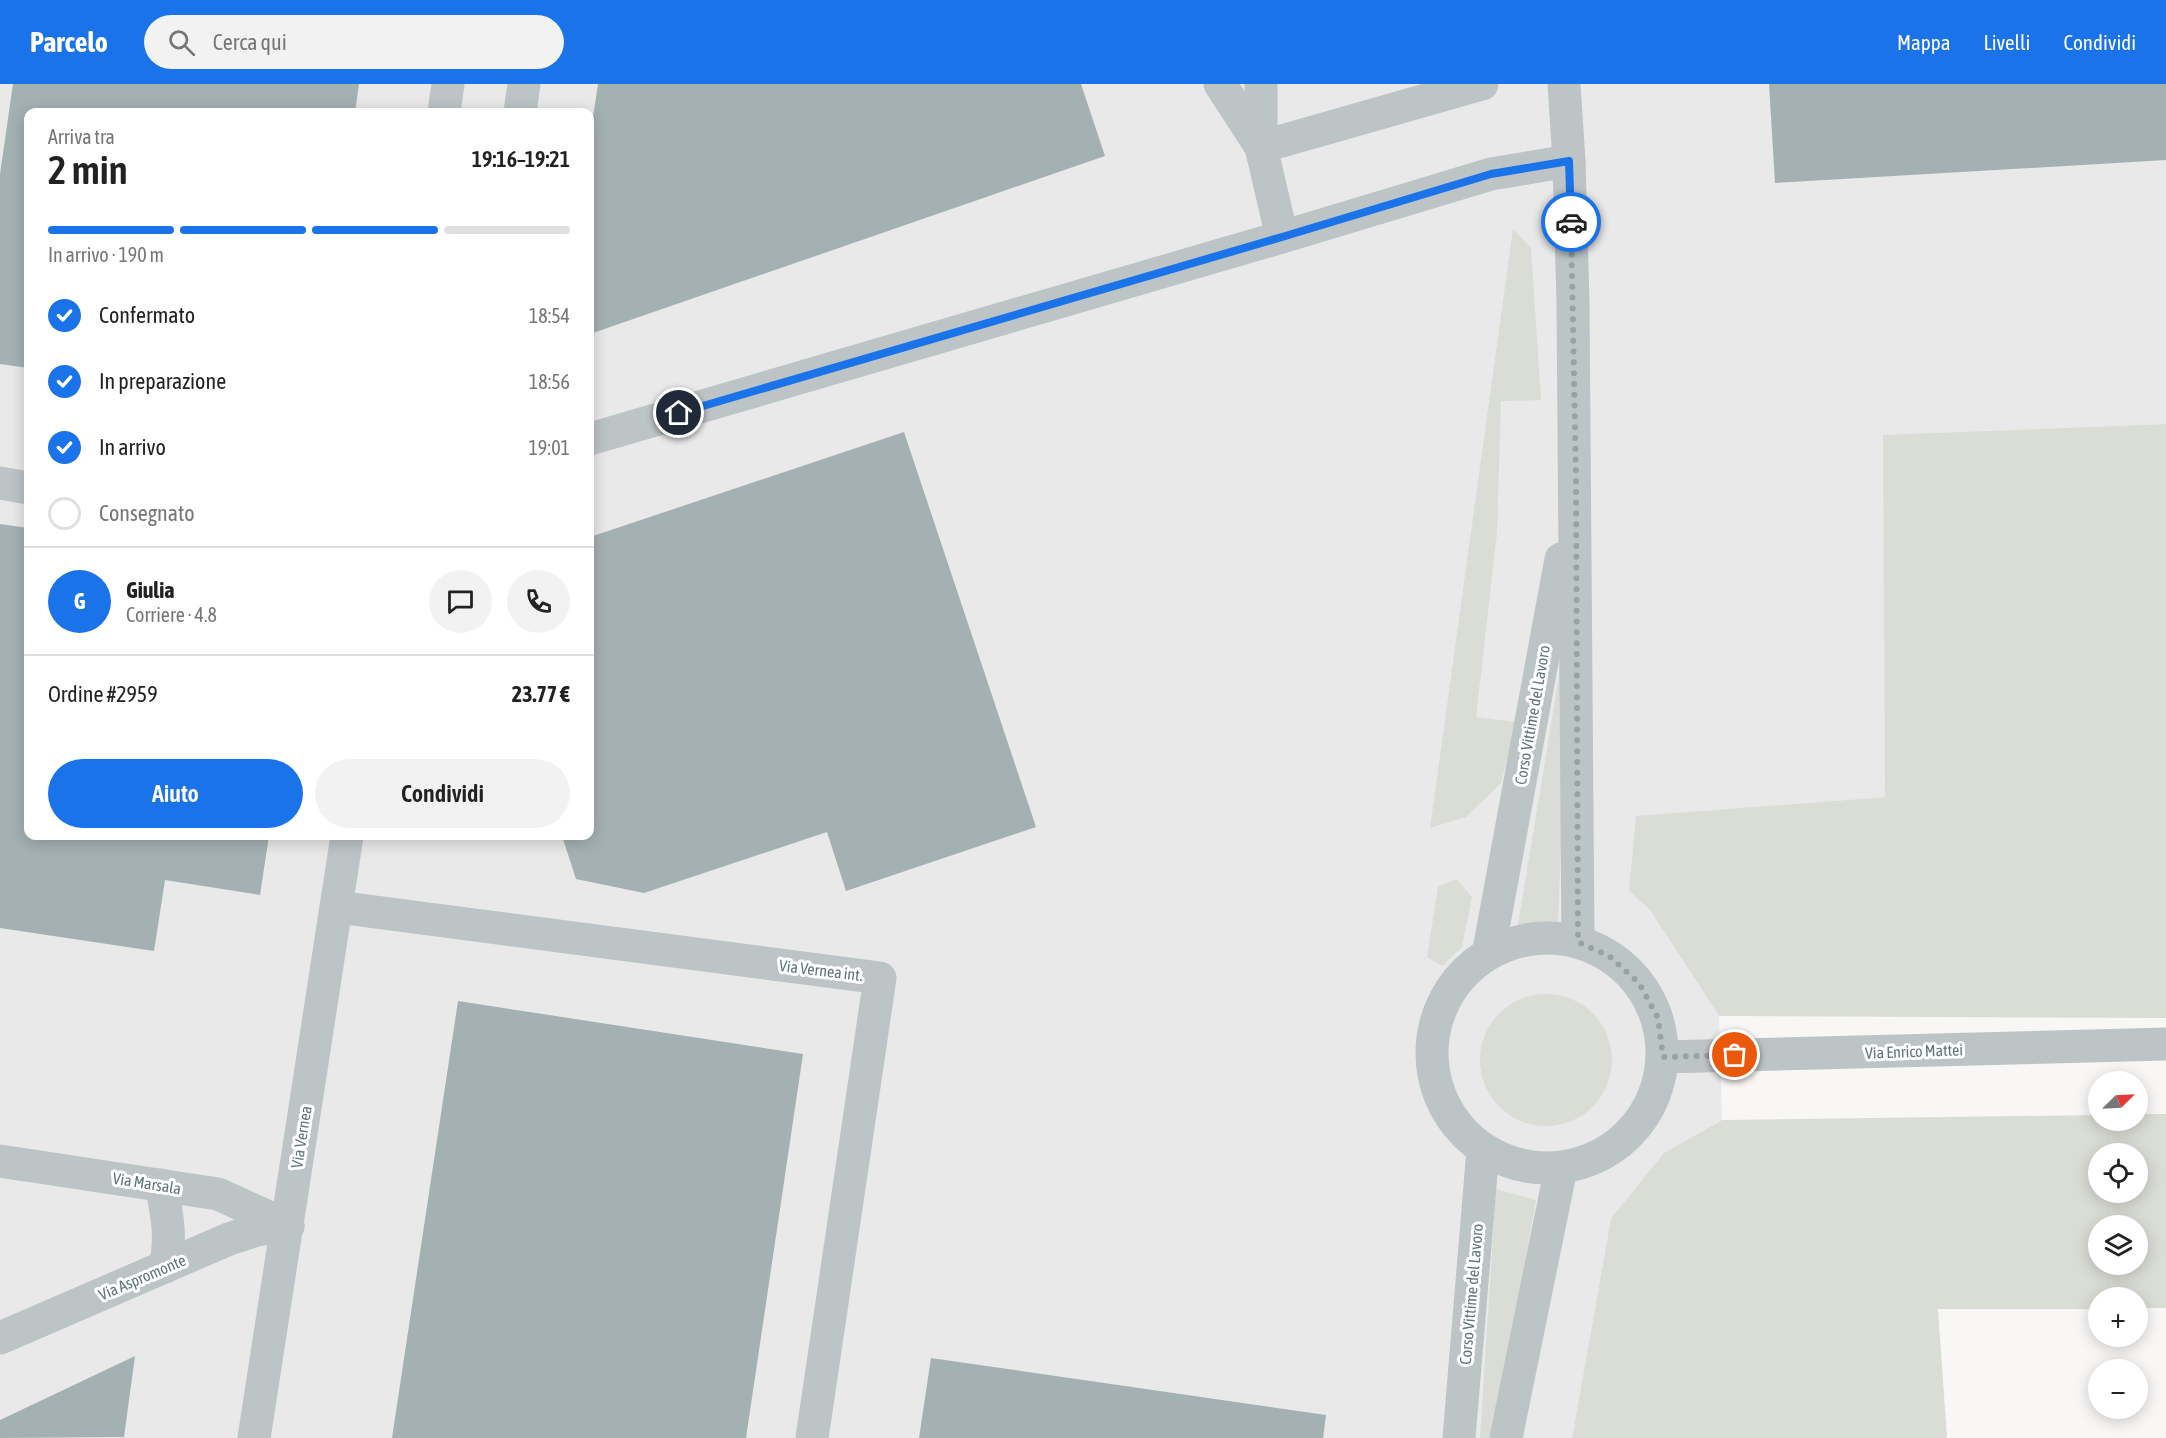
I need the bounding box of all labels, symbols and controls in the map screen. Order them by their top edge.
search box [144,15,564,69]
text: Parcelo [30,26,108,58]
icon: search [165,26,198,59]
text: Cerca qui [213,29,287,55]
text: Mappa [1897,30,1951,54]
text: Livelli [1984,30,2030,54]
text: Condividi [2063,30,2136,54]
text: Arriva tra [48,125,115,148]
text: 19:16–19:21 [472,146,570,172]
text: 2 min [48,148,128,192]
courier [1541,192,1601,252]
icon: car [1555,206,1588,239]
text: In arrivo · 190 m [48,243,164,266]
icon: check [48,299,81,332]
text: Confermato [99,302,195,328]
text: 18:54 [529,304,570,327]
icon: check [48,365,81,398]
text: In preparazione [99,368,226,394]
text: 18:56 [529,370,570,393]
pin [653,387,704,438]
icon: home [662,396,695,429]
icon: check [48,431,81,464]
text: In arrivo [99,434,166,460]
text: 19:01 [528,436,570,459]
text: Consegnato [99,500,194,526]
button: chat [429,570,492,633]
button: phone [507,570,570,633]
text: Giulia [126,577,174,603]
text: G [74,588,85,614]
text: Corriere · 4.8 [126,603,217,626]
street label: Corso Vittime del Lavoro [1511,644,1553,786]
text: Ordine #2959 [48,681,158,707]
text: 23.77 € [512,681,570,707]
button: Aiuto [48,759,303,828]
button: Condividi [315,759,570,828]
street label: Via Vernea int. [778,956,864,984]
pin [1709,1029,1760,1080]
icon: bag [1718,1038,1751,1071]
street label: Via Enrico Mattei [1865,1040,1963,1062]
north arrow [2088,1071,2148,1131]
map controls [2088,1071,2148,1419]
street label: Via Vernea [287,1104,315,1170]
button: locate [2088,1143,2148,1203]
street label: Via Marsala [112,1169,182,1197]
button: layers [2088,1215,2148,1275]
street label: Corso Vittime del Lavoro [1456,1223,1486,1365]
street label: Via Aspromonte [96,1251,189,1304]
button: + [2088,1287,2148,1347]
button: − [2088,1359,2148,1419]

